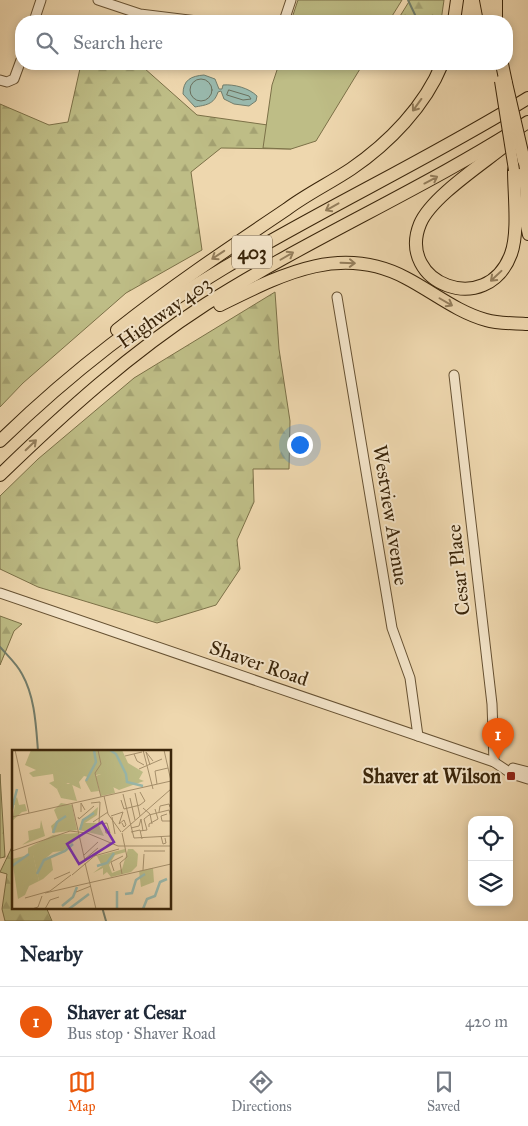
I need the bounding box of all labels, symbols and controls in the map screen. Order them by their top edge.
search box [15,15,513,70]
icon: search [33,29,61,57]
text: Search here [73,31,163,54]
one-way arrow [412,98,422,112]
one-way arrow [423,175,438,184]
one-way arrow [325,202,340,212]
road number: 403 [232,236,272,268]
one-way arrow [212,250,226,260]
one-way arrow [280,251,295,261]
one-way arrow [339,258,355,268]
one-way arrow [489,270,502,282]
street label: Highway 403 [113,271,216,354]
one-way arrow [438,297,452,307]
your location [287,432,313,458]
one-way arrow [25,439,37,451]
street label: Westview Avenue [368,443,414,587]
street label: Cesar Place [441,523,475,617]
street label: Shaver Road [206,635,312,691]
pin: 1 [482,718,514,759]
inset map [12,750,171,908]
place label: Shaver at Wilson [363,764,501,788]
marker: Shaver at Wilson [505,770,517,782]
map controls [468,816,513,906]
button: locate [468,816,513,861]
button: layers [468,861,513,906]
text: Nearby [20,941,83,967]
text: Shaver at Cesar [67,1001,186,1024]
text: 1 [33,1012,39,1031]
text: 420 m [465,1012,508,1031]
text: Bus stop · Shaver Road [67,1024,216,1043]
tab: Map [68,1068,96,1115]
tab: Directions [231,1068,292,1115]
tab: Saved [427,1068,460,1115]

